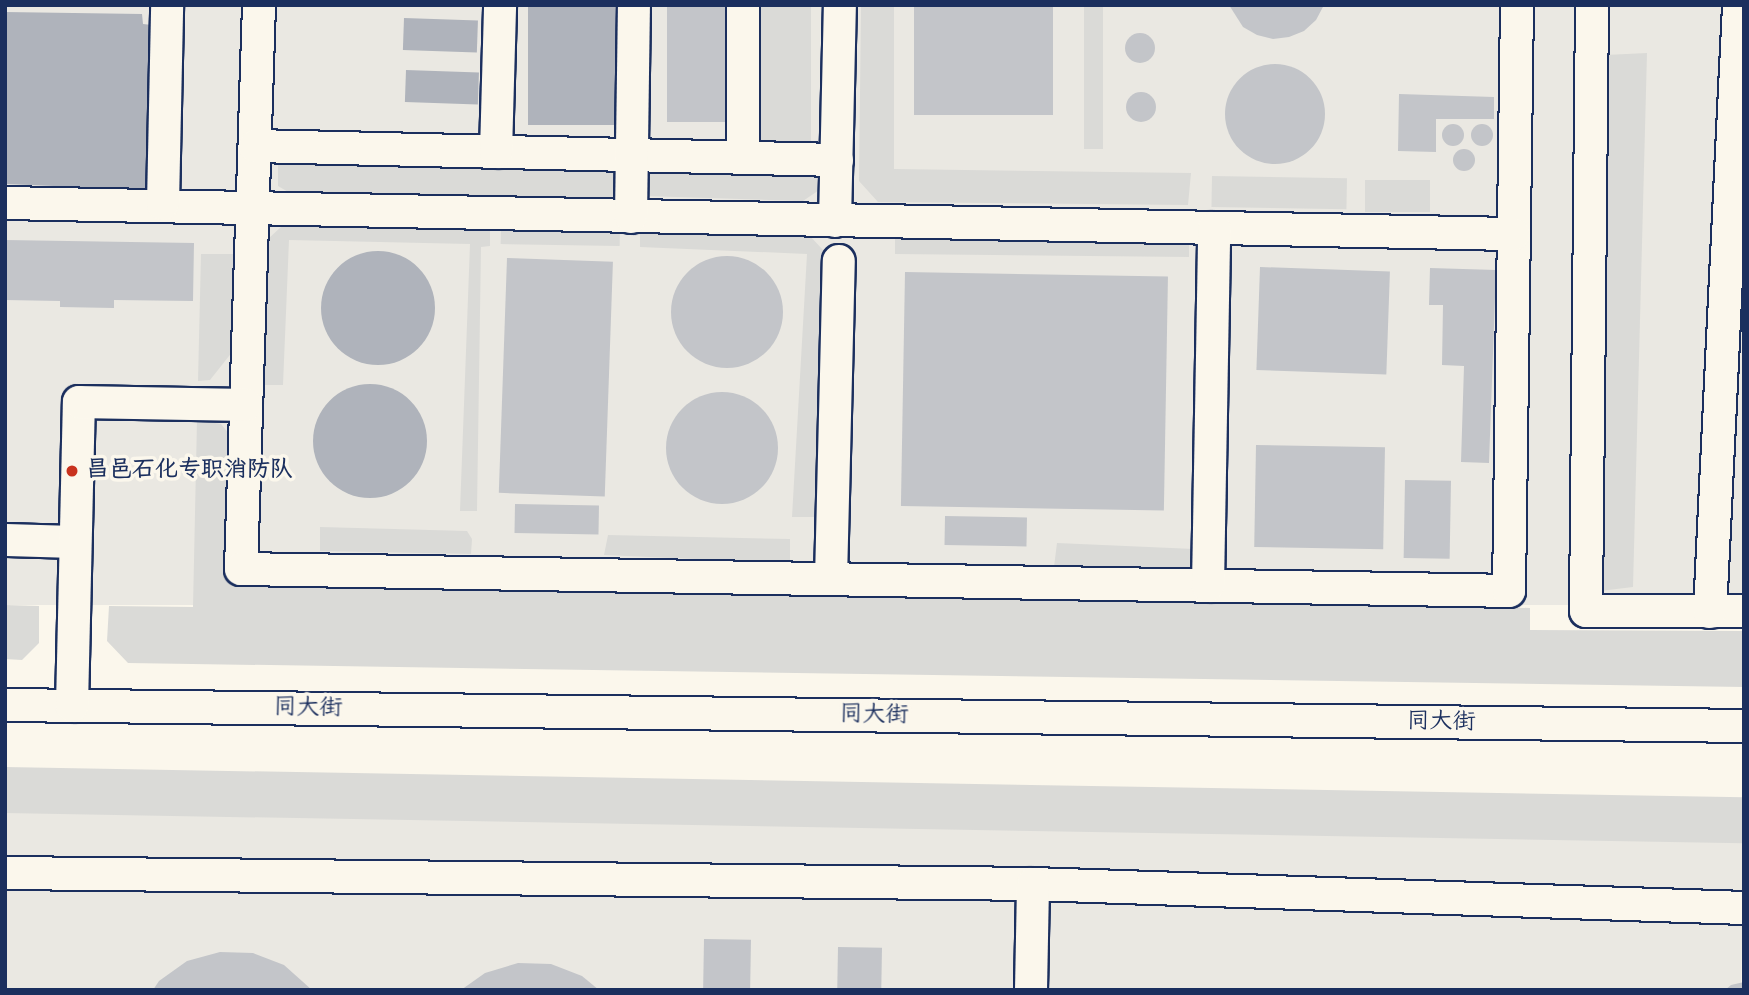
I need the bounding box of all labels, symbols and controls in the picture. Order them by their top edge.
place label: 昌邑石化专职消防队 [86,457,293,485]
marker: 昌邑石化专职消防队 [64,463,80,479]
street label: 同大街 [273,695,343,723]
street label: 同大街 [839,702,909,730]
street label: 同大街 [1406,709,1476,737]

